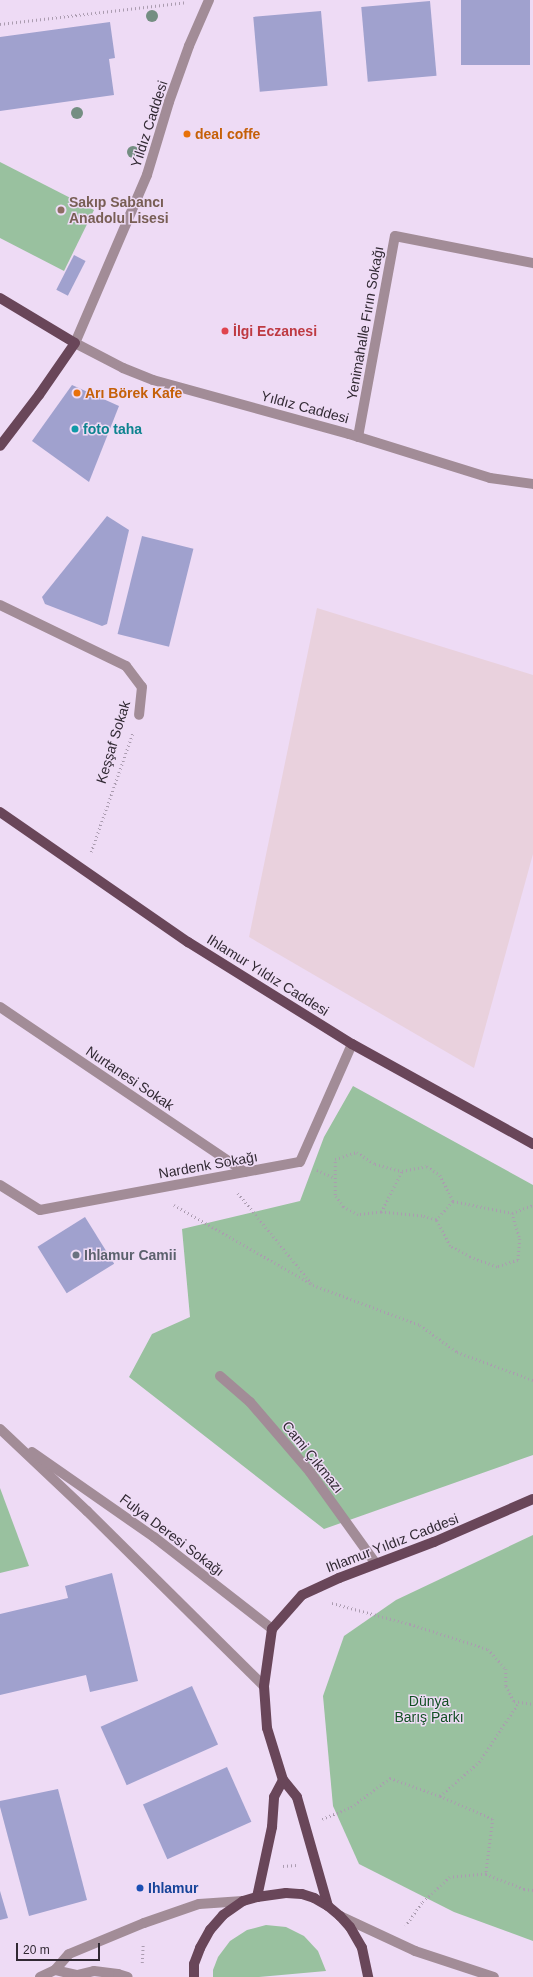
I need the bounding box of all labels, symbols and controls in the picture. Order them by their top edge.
street label: Yıldız Caddesi [127,78,171,170]
place label: deal coffe [195,126,260,142]
marker: deal coffe [182,129,192,139]
place label: Sakıp Sabancı Anadolu Lisesi [69,194,169,226]
marker: Sakıp Sabancı Anadolu Lisesi [56,205,66,215]
street label: Yenimahalle Fırın Sokağı [343,245,387,401]
place label: İlgi Eczanesi [233,323,317,339]
marker: İlgi Eczanesi [220,326,230,336]
place label: Arı Börek Kafe [85,385,182,401]
street label: Yıldız Caddesi [259,387,351,427]
marker: Arı Börek Kafe [72,388,82,398]
place label: foto taha [83,421,142,437]
marker: foto taha [70,424,80,434]
street label: Keşşaf Sokak [92,699,134,785]
street label: Ihlamur Yıldız Caddesi [204,931,332,1019]
street label: Nurtanesi Sokak [83,1042,177,1114]
street label: Nardenk Sokağı [157,1148,259,1182]
place label: Ihlamur Camii [84,1247,177,1263]
marker: Ihlamur Camii [71,1250,81,1260]
street label: Cami Çıkmazı [279,1418,347,1496]
street label: Fulya Deresi Sokağı [117,1490,227,1580]
street label: Ihlamur Yıldız Caddesi [323,1510,461,1576]
park label: Dünya Barış Parkı [394,1693,464,1726]
place label: Ihlamur [148,1880,199,1896]
marker: Ihlamur [135,1883,145,1893]
scale bar [18,1935,102,1961]
text: 20 m [23,1943,50,1957]

